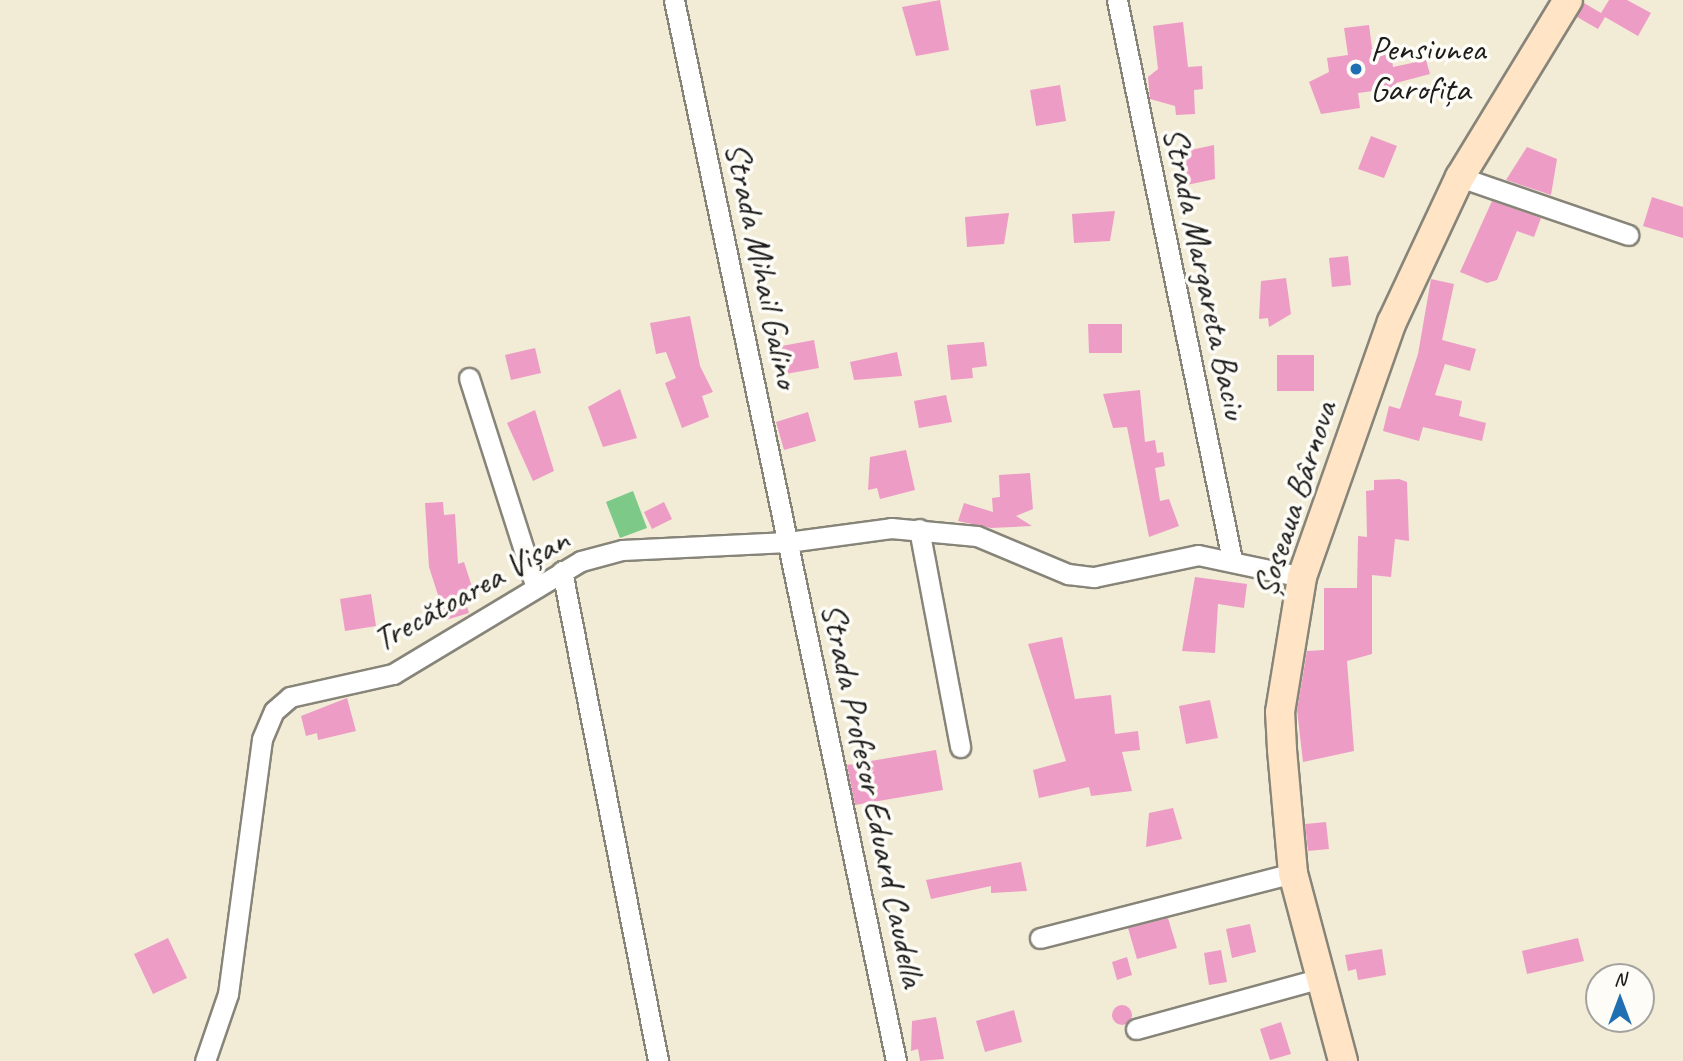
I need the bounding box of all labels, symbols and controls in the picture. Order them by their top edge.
place label: Pensiunea Garofița [1370,28,1485,110]
marker: Pensiunea Garofița [1348,61,1364,77]
street label: Strada Margareta Baciu [1154,123,1256,423]
street label: Strada Mihail Galino [716,139,808,391]
street label: Șoseaua Bârnova [1244,396,1346,602]
street label: Trecătoarea Vișan [366,519,576,661]
street label: Strada Profesor Eduard Caudella [812,599,934,991]
north arrow [1585,963,1655,1033]
text: N [1614,967,1626,991]

